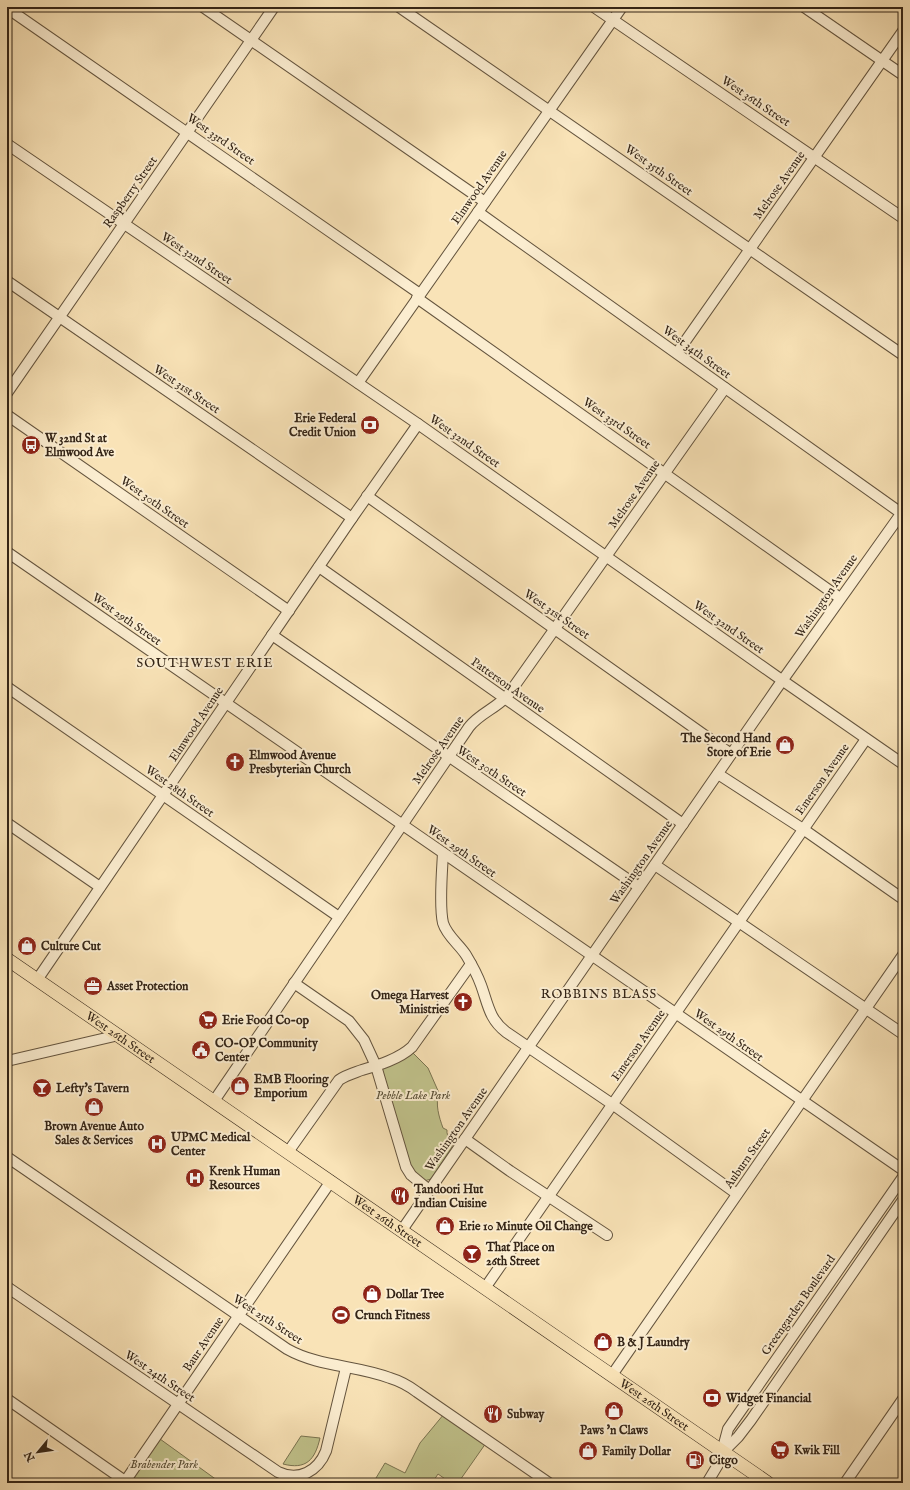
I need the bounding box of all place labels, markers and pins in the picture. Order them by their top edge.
place label: Erie Federal Credit Union [289,411,357,440]
bank icon: Erie Federal Credit Union [359,414,381,436]
place label: W 32nd St at Elmwood Ave [44,431,115,460]
bus stop icon: W 32nd St at Elmwood Ave [20,434,42,456]
place label: The Second Hand Store of Erie [680,731,772,760]
shop icon: The Second Hand Store of Erie [774,734,796,756]
place label: Elmwood Avenue Presbyterian Church [249,748,351,778]
church icon: Elmwood Avenue Presbyterian Church [224,751,246,773]
shop icon: Culture Cut [16,935,38,957]
place label: Culture Cut [41,939,102,954]
office icon: Asset Protection [82,975,104,997]
place label: Asset Protection [106,979,189,994]
place label: Omega Harvest Ministries [371,988,450,1017]
church icon: Omega Harvest Ministries [452,991,474,1013]
supermarket icon: Erie Food Co-op [197,1009,219,1031]
place label: Erie Food Co-op [222,1013,310,1029]
place label: CO-OP Community Center [215,1036,319,1065]
public building icon: CO-OP Community Center [190,1039,212,1061]
place label: EMB Flooring Emporium [254,1072,329,1102]
shop icon: EMB Flooring Emporium [229,1075,251,1097]
bar icon: Lefty's Tavern [31,1077,53,1099]
place label: Lefty's Tavern [55,1081,130,1097]
shop icon: Brown Avenue Auto Sales & Services [83,1096,105,1118]
place label: Brown Avenue Auto Sales & Services [44,1119,144,1148]
place label: UPMC Medical Center [170,1130,251,1159]
hospital icon: UPMC Medical Center [146,1133,168,1155]
place label: Krenk Human Resources [209,1164,281,1193]
hospital icon: Krenk Human Resources [184,1167,206,1189]
place label: Tandoori Hut Indian Cuisine [413,1182,487,1211]
restaurant icon: Tandoori Hut Indian Cuisine [389,1185,411,1207]
shop icon: Erie 10 Minute Oil Change [434,1215,456,1237]
place label: Erie 10 Minute Oil Change [459,1219,593,1235]
place label: That Place on 26th Street [485,1240,555,1269]
bar icon: That Place on 26th Street [461,1243,483,1265]
shop icon: Dollar Tree [361,1283,383,1305]
place label: Dollar Tree [386,1287,445,1302]
sports icon: Crunch Fitness [330,1304,352,1326]
place label: Crunch Fitness [355,1308,431,1323]
shop icon: B & J Laundry [592,1331,614,1353]
place label: B & J Laundry [617,1335,691,1351]
bank icon: Widget Financial [701,1387,723,1409]
place label: Widget Financial [725,1391,812,1407]
shop icon: Paws 'n Claws [603,1400,625,1422]
restaurant icon: Subway [482,1403,504,1425]
place label: Subway [507,1407,546,1423]
place label: Paws 'n Claws [580,1423,649,1438]
supermarket icon: Kwik Fill [769,1439,791,1461]
shop icon: Family Dollar [577,1440,599,1462]
place label: Kwik Fill [794,1443,841,1458]
place label: Family Dollar [602,1444,672,1460]
fuel station icon: Citgo [684,1449,706,1471]
place label: Citgo [709,1453,738,1469]

